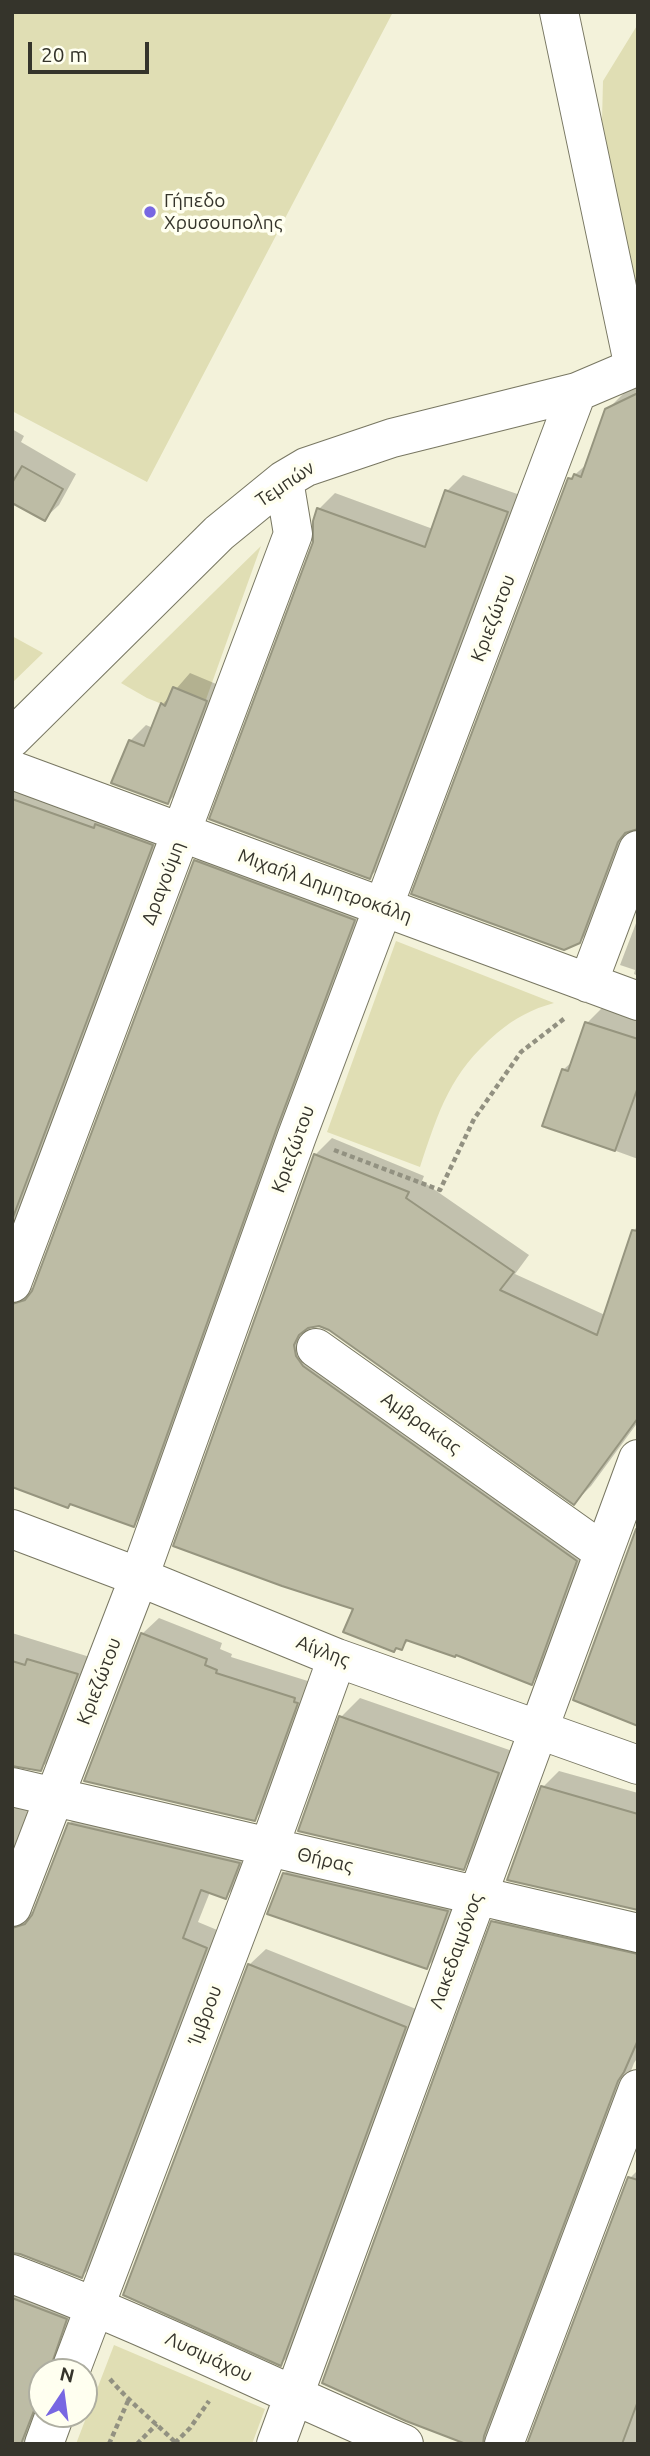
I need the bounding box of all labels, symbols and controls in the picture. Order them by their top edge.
scale bar [32,28,152,72]
text: 20 m [41,42,88,66]
place label: Γήπεδο Χρυσουπολης [164,190,282,234]
marker: Γήπεδο Χρυσουπολης [142,204,158,220]
street label: Τεμπών [251,456,319,512]
street label: Κριεζώτου [466,571,520,665]
street label: Δραγούμη [137,838,189,928]
street label: Μιχαήλ Δημητροκάλη [235,844,415,928]
street label: Κριεζώτου [267,1102,319,1196]
street label: Αμβρακίας [377,1387,465,1459]
street label: Αίγλης [293,1630,353,1672]
street label: Κριεζώτου [72,1634,126,1728]
street label: Θήρας [295,1842,355,1878]
street label: Λακεδαιμόνος [425,1890,487,2012]
street label: Ίμβρου [183,1982,227,2048]
street label: Λυσιμάχου [162,2327,256,2387]
north arrow [28,2358,98,2428]
text: N [58,2362,77,2387]

